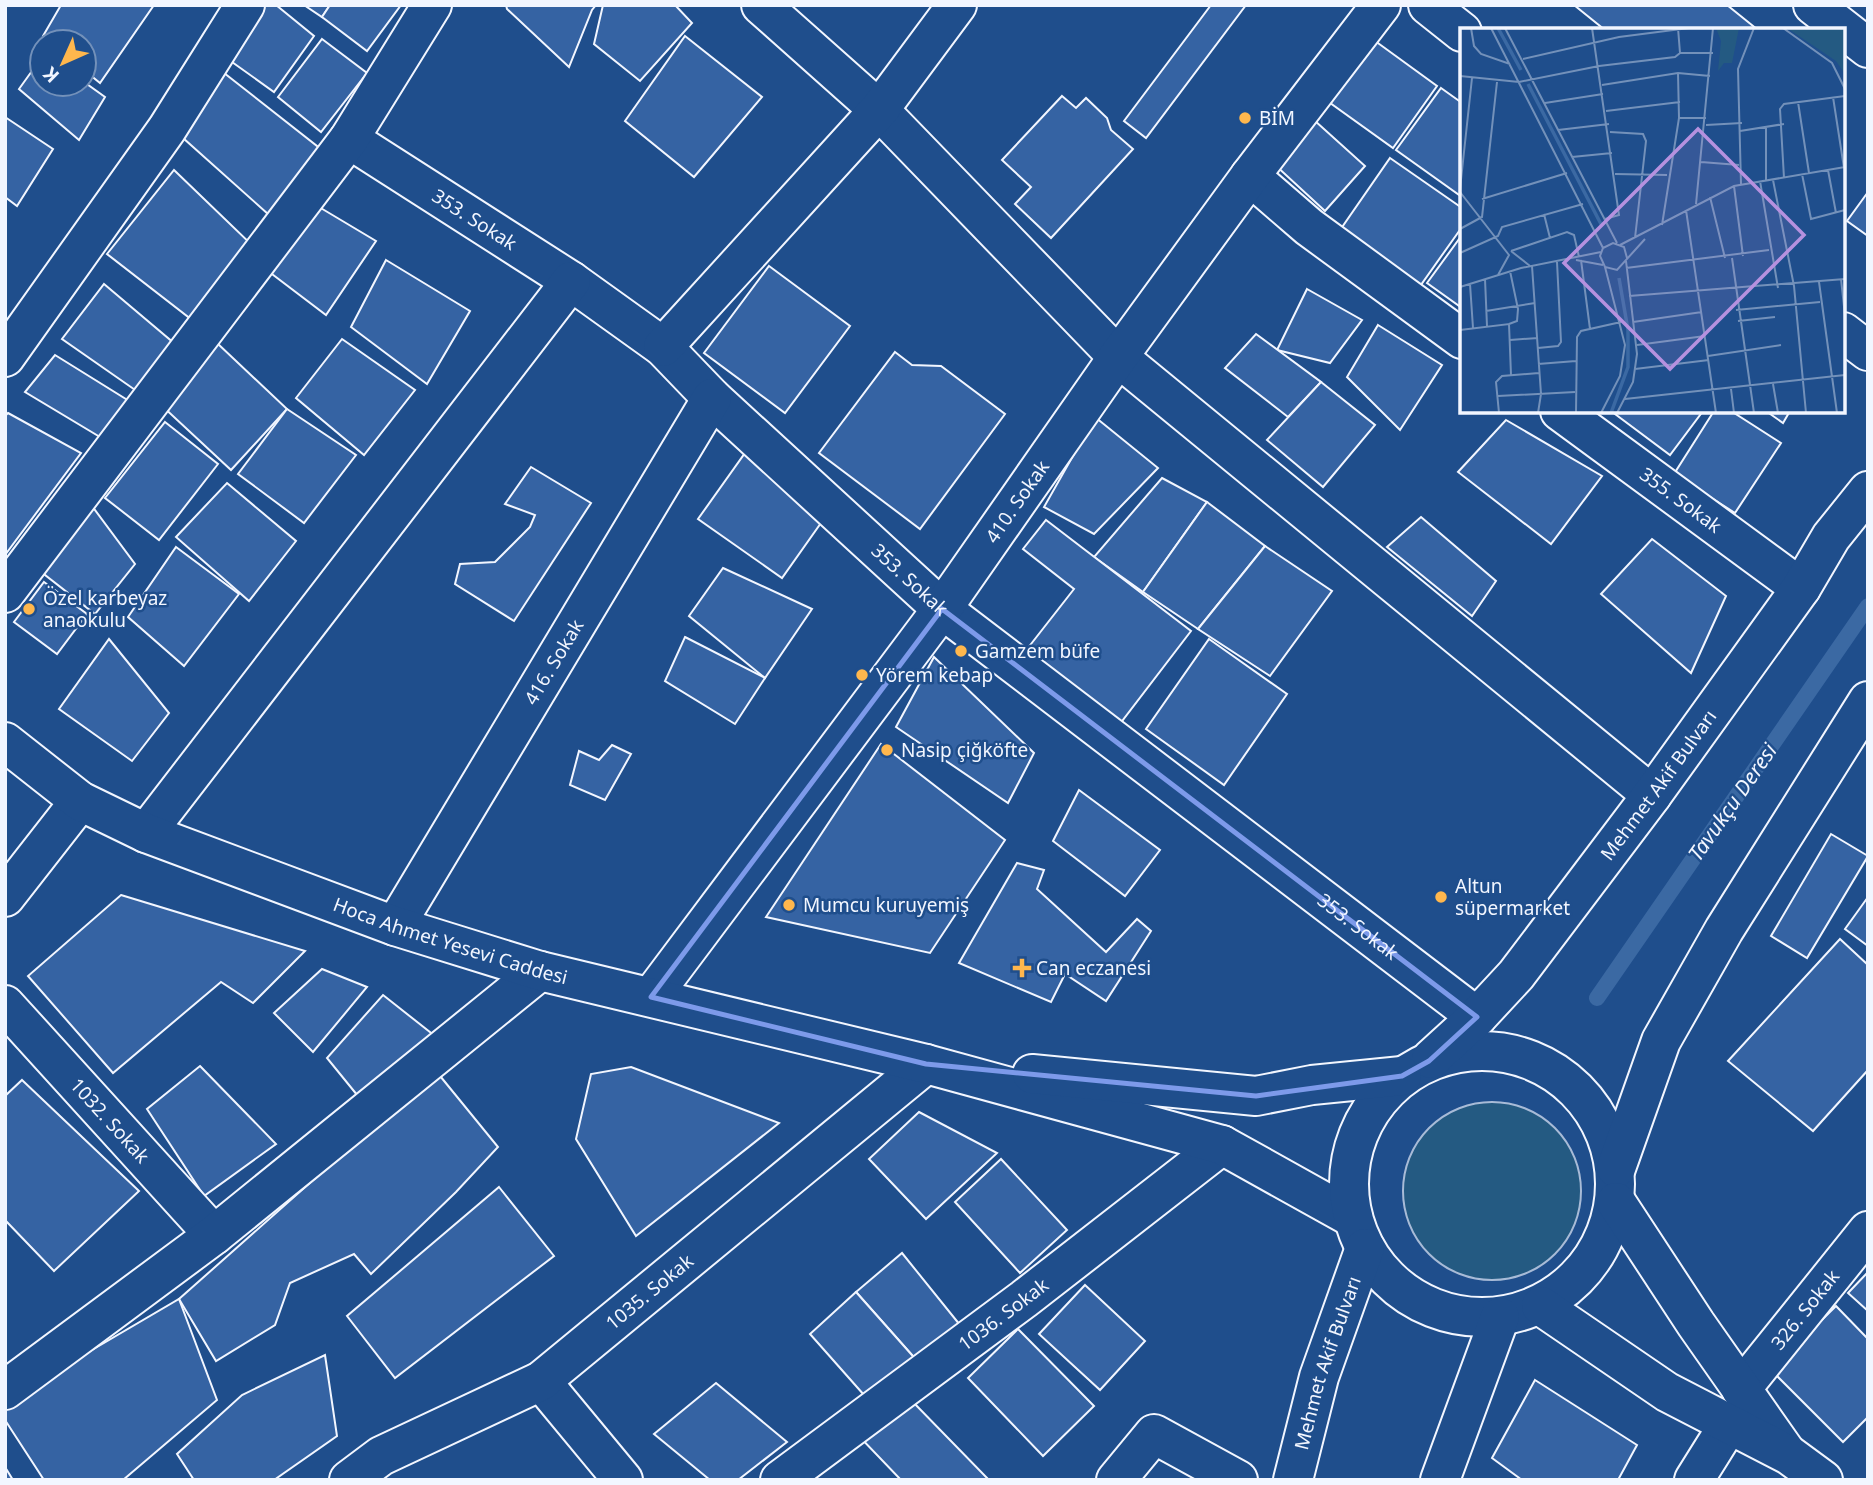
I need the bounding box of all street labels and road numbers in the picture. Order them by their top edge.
street label: 353. Sokak [427,183,522,256]
street label: 410. Sokak [979,455,1055,548]
street label: 355. Sokak [1635,461,1727,539]
street label: 353. Sokak [866,538,954,621]
street label: 416. Sokak [518,614,589,710]
street label: Mehmet Akif Bulvarı [1594,704,1722,866]
street label: 353. Sokak [1312,887,1404,966]
street label: Hoca Ahmet Yesevi Caddesi [330,891,570,990]
street label: 1032. Sokak [64,1072,155,1169]
street label: 1035. Sokak [600,1248,699,1336]
street label: 326. Sokak [1765,1264,1845,1355]
street label: 1036. Sokak [953,1272,1054,1357]
street label: Mehmet Akif Bulvarı [1288,1273,1367,1453]

